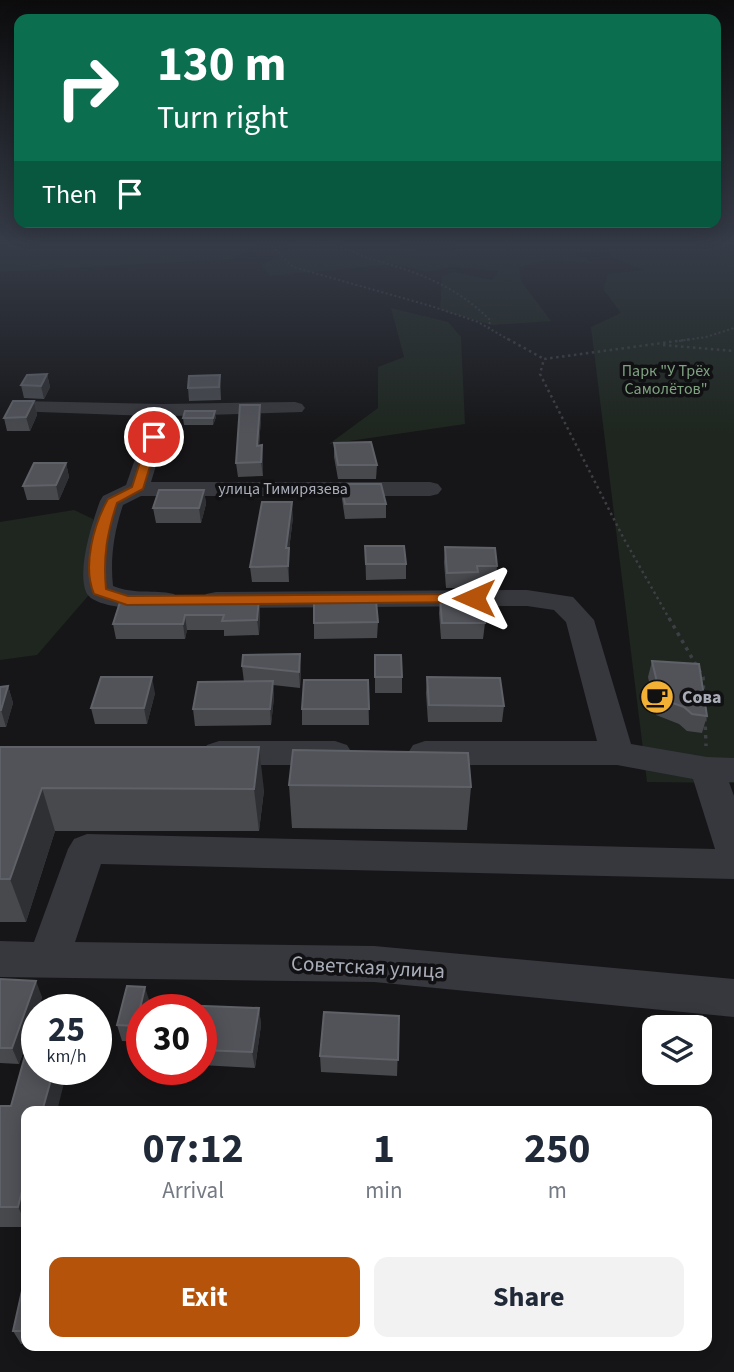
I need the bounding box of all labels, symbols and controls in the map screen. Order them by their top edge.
text: 130 m [157,30,286,100]
icon: right [42,42,133,133]
text: Turn right [157,95,288,141]
icon: arrive [111,175,149,213]
text: Then [42,176,97,213]
park label: Парк "У Трёх Самолётов" [622,360,710,400]
pin [124,407,184,467]
icon: arrive [135,418,173,456]
street label: улица Тимирязева [218,478,348,500]
position arrow [437,561,511,635]
cafe icon: Сова [638,678,676,716]
place label: Сова [682,685,721,710]
street label: Советская улица [290,948,446,986]
speed limit sign: 30 [126,994,217,1085]
text: 25 [48,1005,85,1055]
map controls [642,1015,712,1085]
button: layers [642,1015,712,1085]
text: km/h [47,1044,86,1069]
text: 07:12 [142,1119,244,1179]
text: 1 [373,1119,395,1179]
text: 250 [524,1119,591,1179]
text: Arrival [162,1174,224,1207]
text: min [365,1174,403,1207]
text: m [548,1174,567,1207]
button: Exit [49,1257,360,1337]
button: Share [374,1257,684,1337]

